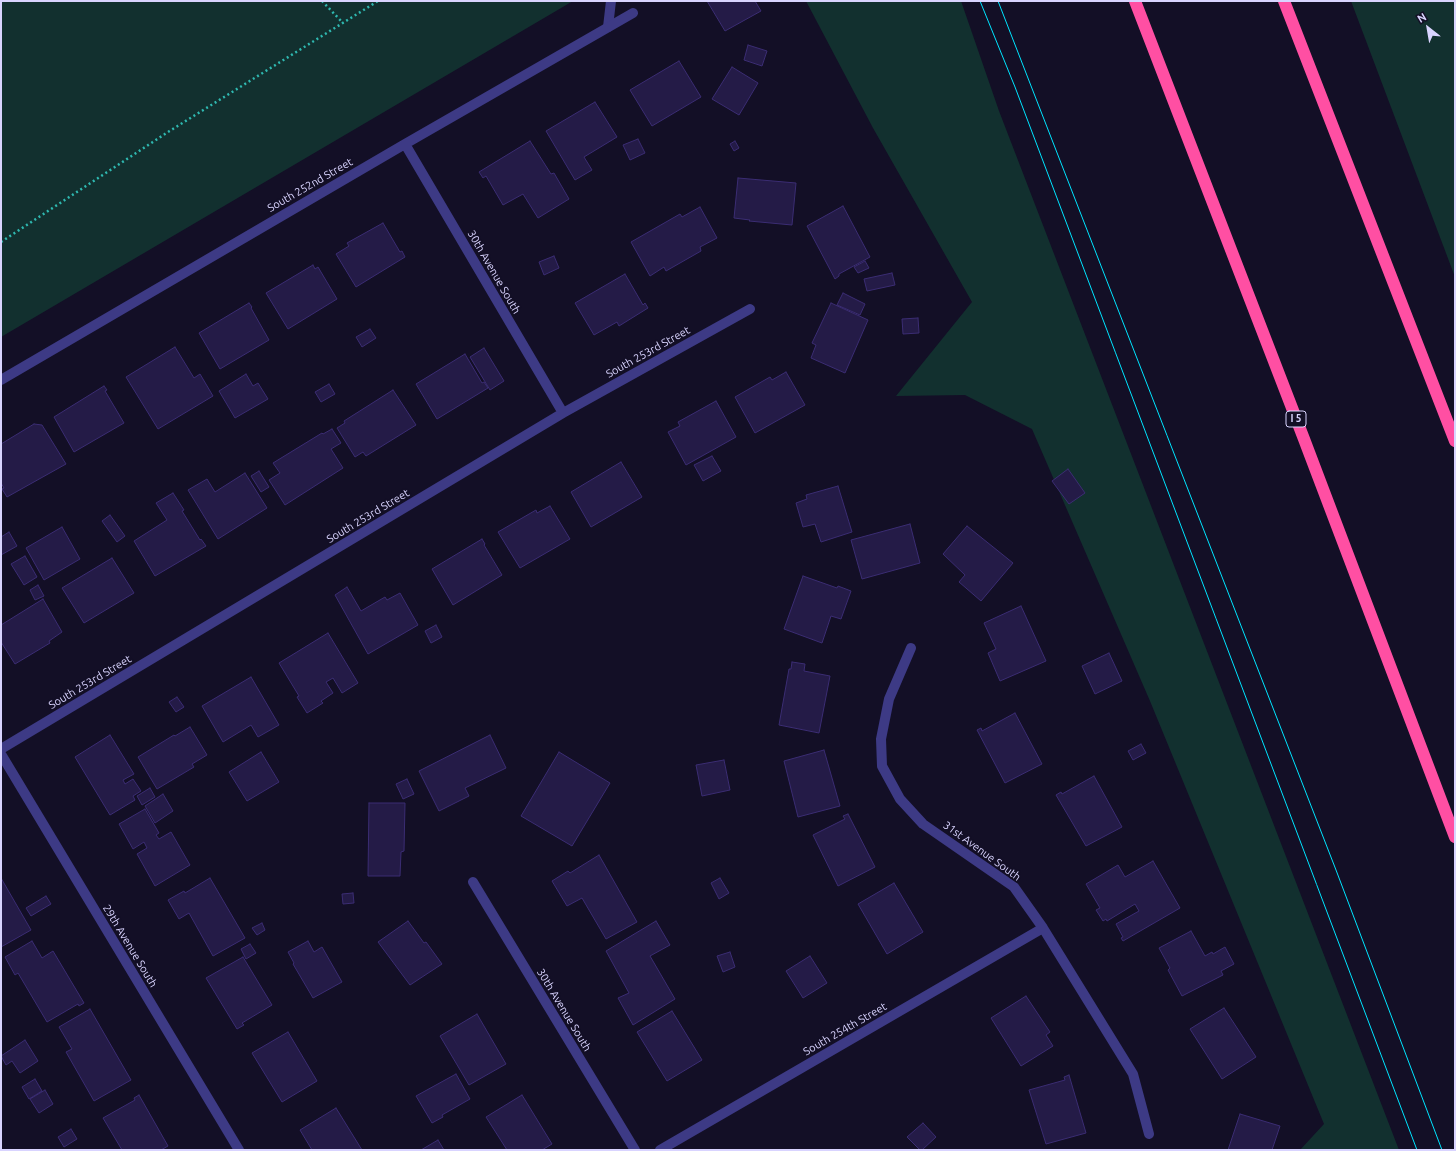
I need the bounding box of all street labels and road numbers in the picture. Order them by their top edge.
street label: South 252nd Street [265,155,355,215]
street label: 30th Avenue South [465,228,523,316]
street label: South 253rd Street [604,323,692,381]
road number: I 5 [1286,411,1306,427]
street label: South 253rd Street [324,486,412,546]
street label: South 253rd Street [46,652,134,712]
street label: 31st Avenue South [941,818,1023,884]
street label: 29th Avenue South [100,902,160,990]
street label: 30th Avenue South [534,966,594,1054]
street label: South 254th Street [801,1000,889,1058]

